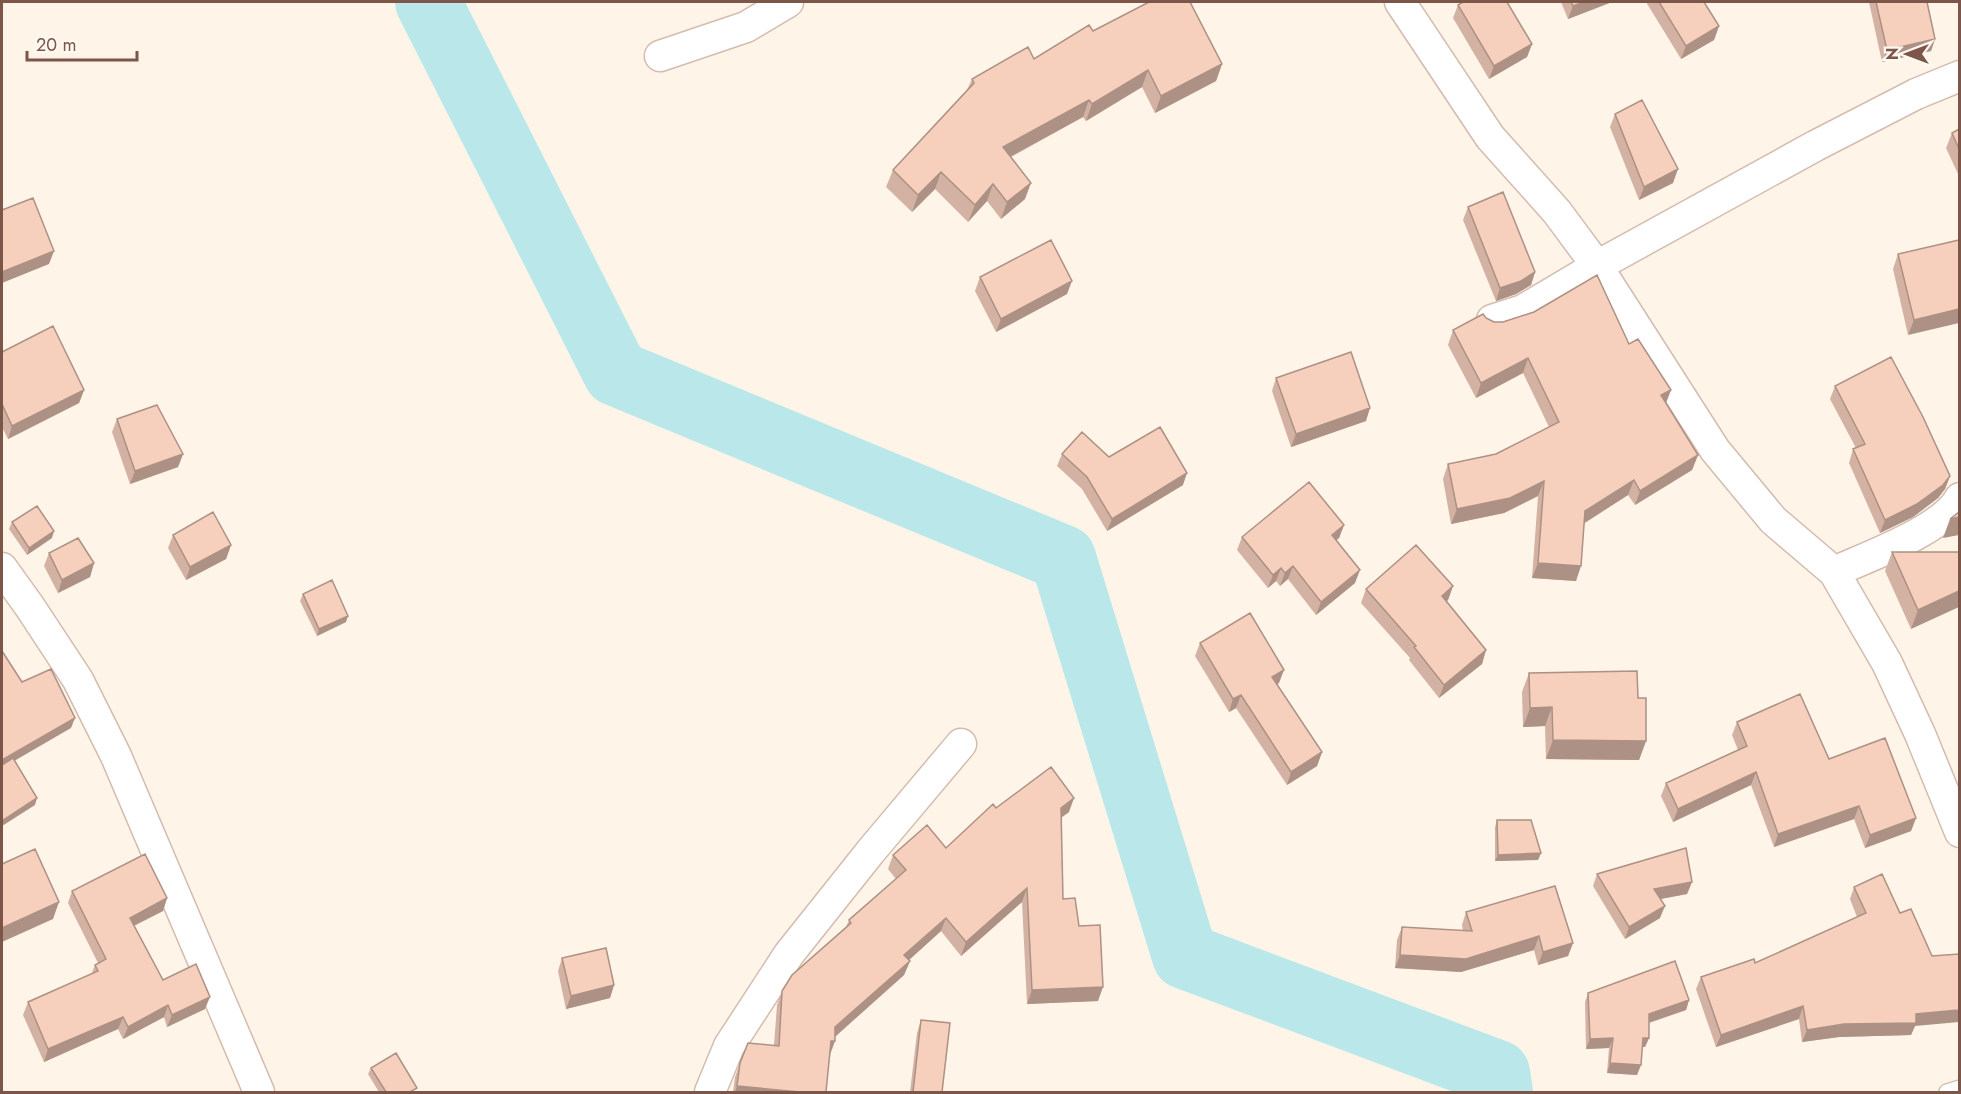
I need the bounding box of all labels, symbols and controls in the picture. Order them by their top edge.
scale bar [27,24,136,62]
north arrow [1877,24,1937,84]
text: 20 m [36,32,76,58]
text: N [1881,48,1904,60]

